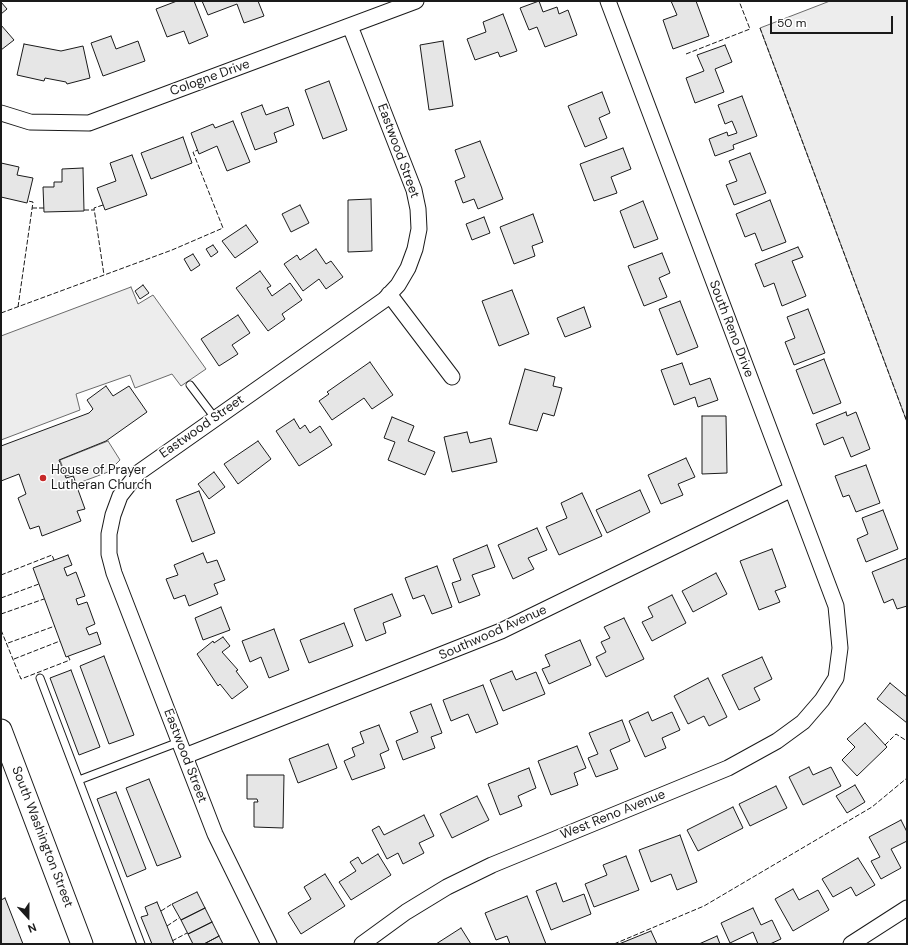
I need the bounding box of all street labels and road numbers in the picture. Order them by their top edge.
street label: Cologne Drive [168,56,252,100]
street label: Eastwood Street [374,102,422,200]
street label: South Reno Drive [705,278,757,380]
street label: Eastwood Street [157,392,247,462]
street label: Southwood Avenue [437,602,549,664]
street label: Eastwood Street [160,707,210,805]
street label: South Washington Street [8,764,76,910]
street label: West Reno Avenue [558,787,668,843]

